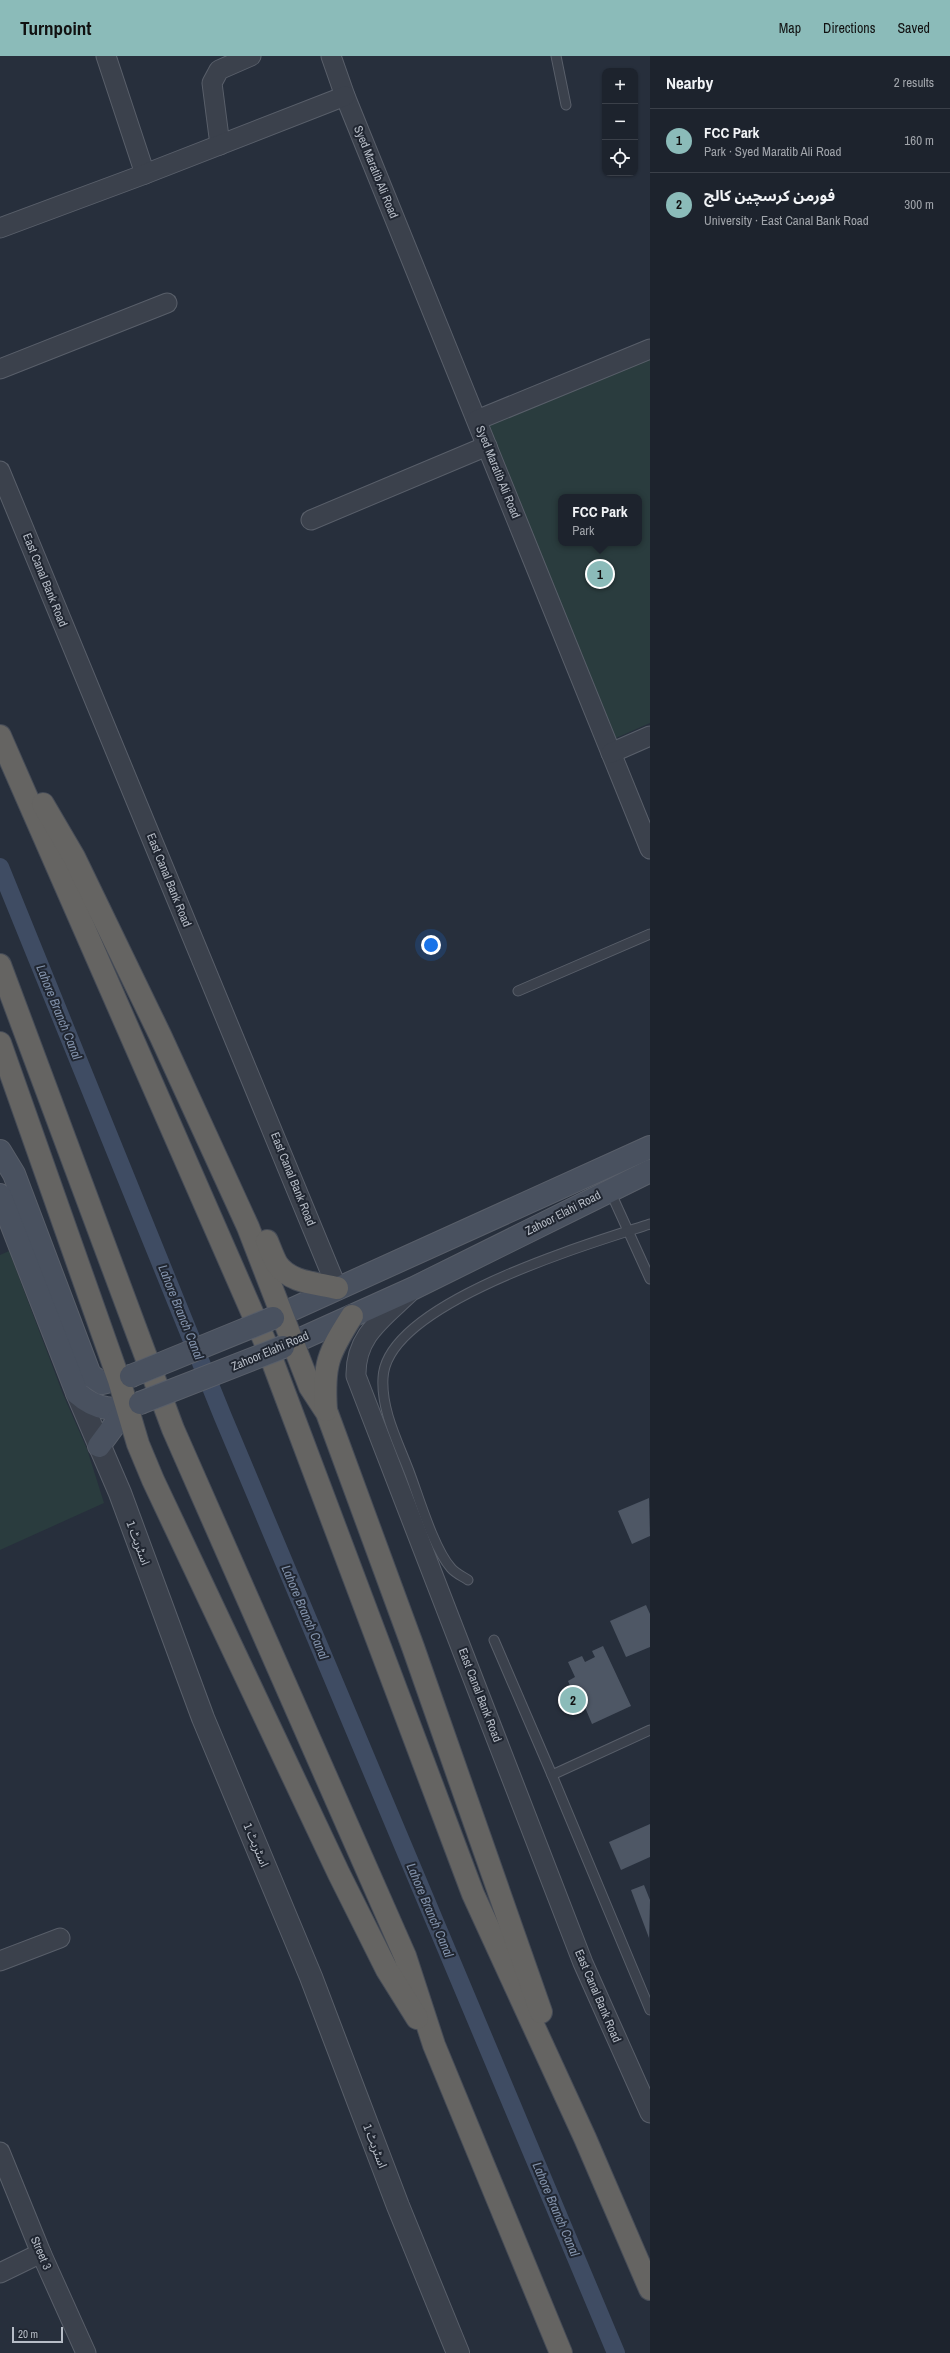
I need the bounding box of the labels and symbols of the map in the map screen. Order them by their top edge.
street label: Syed Maratib Ali Road [350,123,402,221]
street label: Syed Maratib Ali Road [472,423,524,521]
street label: East Canal Bank Road [19,531,71,629]
pin: 1 [587,559,613,589]
street label: East Canal Bank Road [143,831,195,929]
your location [421,935,441,955]
water label: Lahore Branch Canal [32,962,86,1062]
street label: East Canal Bank Road [267,1130,319,1228]
street label: Zahoor Elahi Road [523,1187,603,1239]
water label: Lahore Branch Canal [154,1262,208,1362]
street label: Zahoor Elahi Road [229,1327,311,1375]
street label: اسٹریٹ 1 [123,1519,153,1568]
water label: Lahore Branch Canal [277,1562,333,1662]
street label: East Canal Bank Road [455,1646,505,1744]
pin: 2 [560,1685,586,1715]
street label: اسٹریٹ 1 [240,1821,272,1869]
water label: Lahore Branch Canal [402,1860,458,1960]
street label: East Canal Bank Road [571,1947,625,2045]
street label: اسٹریٹ 1 [359,2122,391,2170]
water label: Lahore Branch Canal [528,2159,584,2259]
street label: Street 3 [27,2234,55,2272]
scale bar [12,2325,63,2344]

